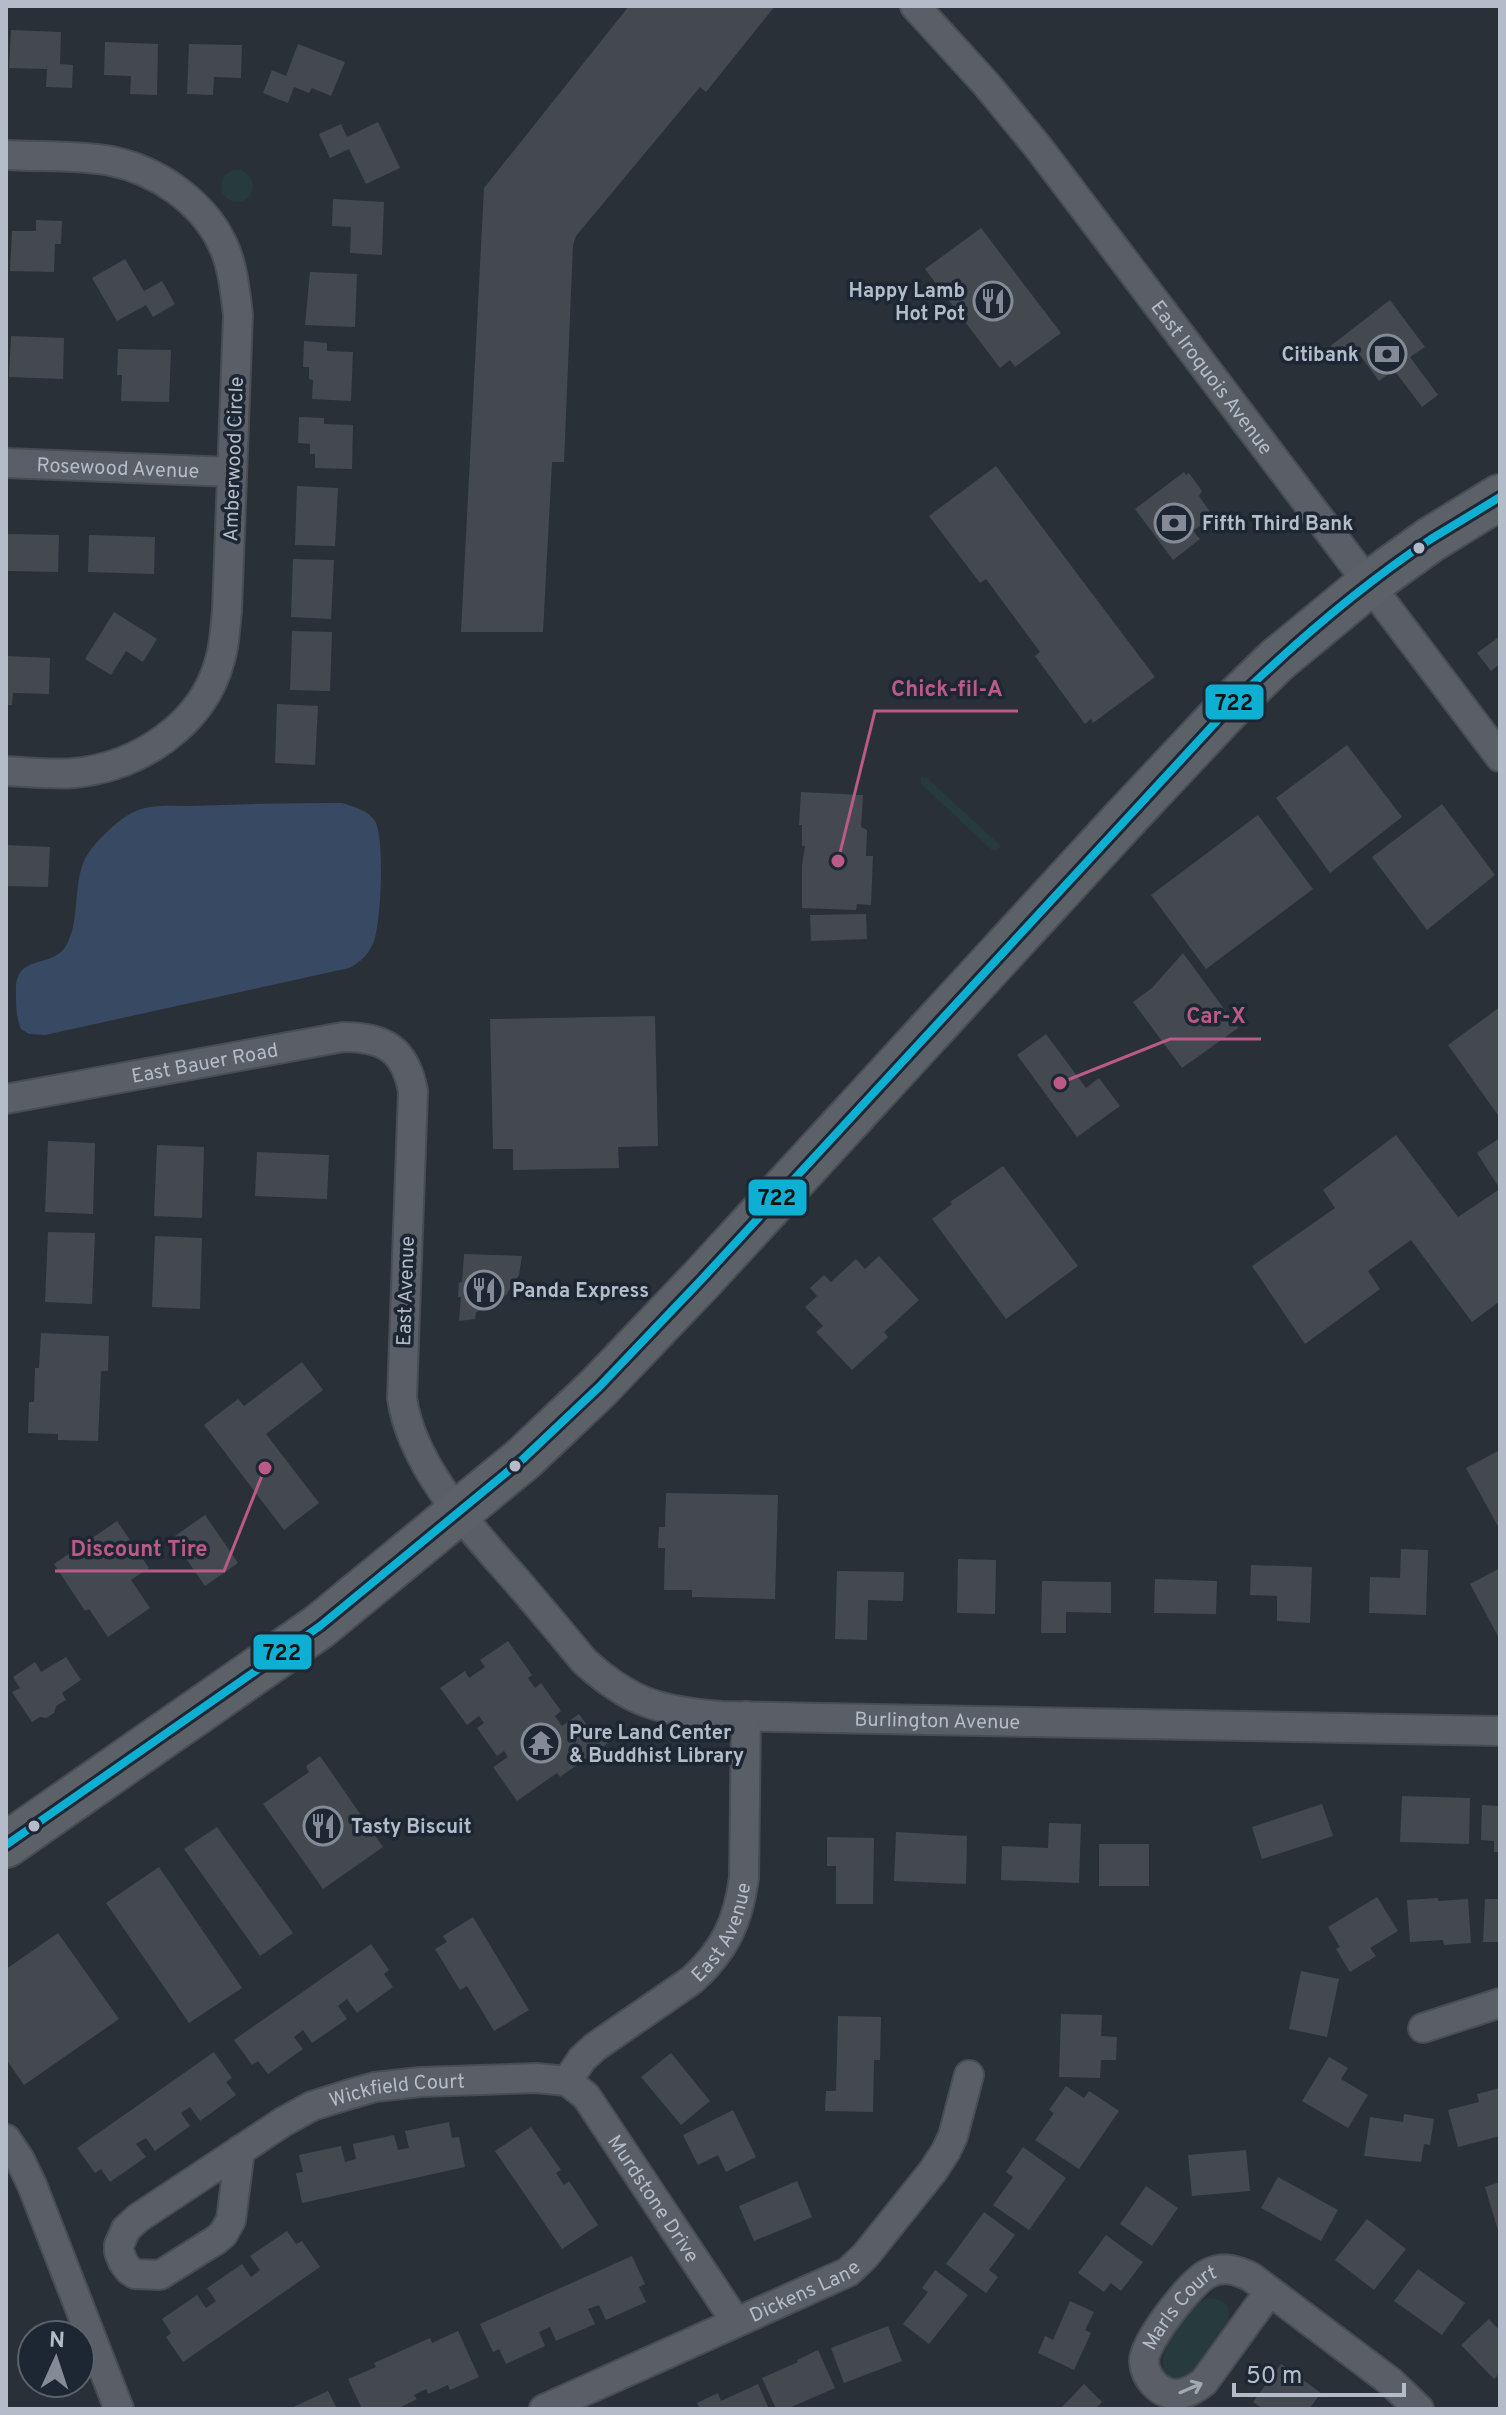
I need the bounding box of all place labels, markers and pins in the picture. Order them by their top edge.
place label: Happy Lamb Hot Pot [849,279,965,328]
restaurant icon: Happy Lamb Hot Pot [972,280,1014,322]
bank icon: Citibank [1366,333,1408,375]
place label: Citibank [1282,343,1359,369]
bank icon: Fifth Third Bank [1153,502,1195,544]
place label: Fifth Third Bank [1202,512,1353,538]
unlabelled marker [1411,540,1427,556]
callout: Chick-fil-A [875,665,1018,711]
callout: Car-X [1170,993,1261,1039]
restaurant icon: Panda Express [463,1269,505,1311]
place label: Panda Express [512,1279,649,1305]
unlabelled marker [507,1458,523,1474]
callout: Discount Tire [55,1525,224,1571]
place label: Pure Land Center & Buddhist Library [569,1721,744,1770]
temple icon: Pure Land Center & Buddhist Library [520,1722,562,1764]
restaurant icon: Tasty Biscuit [302,1805,344,1847]
place label: Tasty Biscuit [351,1815,472,1841]
unlabelled marker [26,1818,42,1834]

